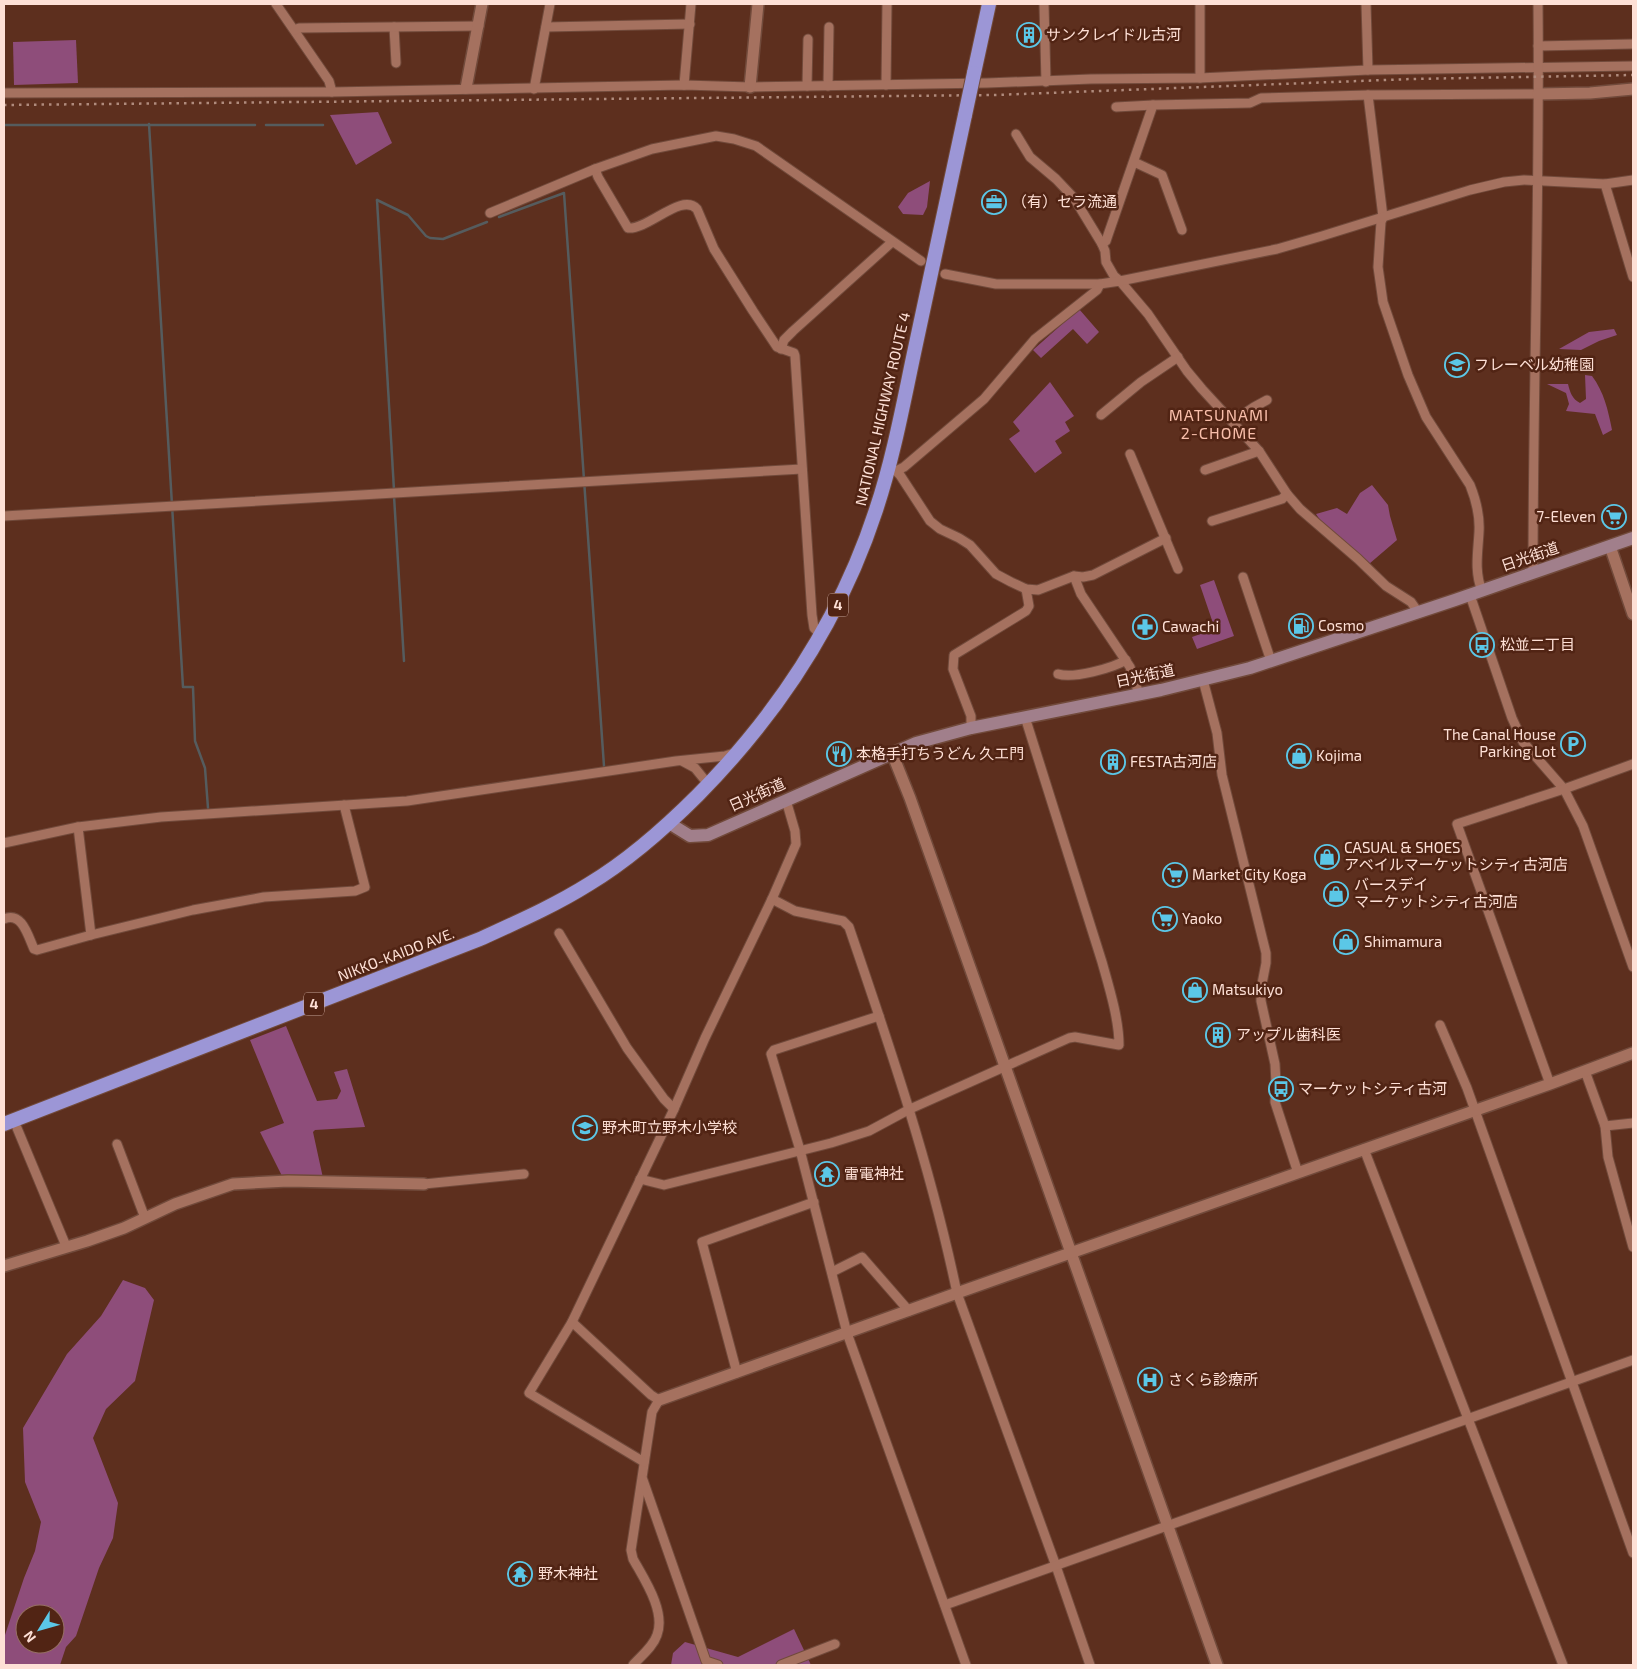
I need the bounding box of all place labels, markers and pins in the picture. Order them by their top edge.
building icon: サンクレイドル古河 [1016,22,1042,48]
place label: サンクレイドル古河 [1046,25,1181,43]
office icon: （有）セラ流通 [981,189,1007,215]
place label: （有）セラ流通 [1012,192,1117,210]
school or university icon: フレーベル幼稚園 [1444,352,1470,378]
place label: フレーベル幼稚園 [1474,355,1594,373]
supermarket icon: 7-Eleven [1601,504,1627,530]
place label: 7-Eleven [1536,507,1596,525]
fuel station icon: Cosmo [1288,613,1314,639]
pharmacy icon: Cawachi [1132,614,1158,640]
place label: Cosmo [1318,616,1364,634]
place label: Cawachi [1162,617,1219,635]
bus stop icon: 松並二丁目 [1469,632,1495,658]
place label: 松並二丁目 [1500,635,1575,653]
place label: The Canal House Parking Lot [1443,725,1556,760]
parking icon: The Canal House Parking Lot [1560,731,1586,757]
restaurant icon: 本格手打ちうどん 久エ門 [826,741,852,767]
shop icon: Kojima [1286,743,1312,769]
place label: 本格手打ちうどん 久エ門 [856,744,1024,762]
place label: Kojima [1316,746,1362,765]
building icon: FESTA古河店 [1100,749,1126,775]
place label: FESTA古河店 [1130,752,1217,770]
place label: CASUAL & SHOES アベイルマーケットシティ古河店 [1344,838,1568,873]
shop icon: CASUAL & SHOES アベイルマーケットシティ古河店 [1314,844,1340,870]
supermarket icon: Market City Koga [1162,862,1188,888]
place label: Market City Koga [1192,865,1307,883]
place label: バースデイ マーケットシティ古河店 [1354,875,1518,910]
shop icon: バースデイ マーケットシティ古河店 [1323,881,1349,907]
supermarket icon: Yaoko [1152,906,1178,932]
place label: Yaoko [1182,909,1222,927]
shop icon: Shimamura [1333,929,1359,955]
place label: Shimamura [1364,932,1442,950]
shop icon: Matsukiyo [1182,977,1208,1003]
place label: Matsukiyo [1212,980,1283,998]
building icon: アップル歯科医 [1205,1022,1231,1048]
place label: アップル歯科医 [1236,1025,1341,1043]
bus stop icon: マーケットシティ古河 [1268,1076,1294,1102]
place label: マーケットシティ古河 [1298,1079,1447,1097]
school or university icon: 野木町立野木小学校 [572,1115,598,1141]
place label: 野木町立野木小学校 [602,1118,737,1136]
temple icon: 雷電神社 [814,1161,840,1187]
place label: 雷電神社 [844,1164,904,1182]
hospital icon: さくら診療所 [1137,1367,1163,1393]
place label: さくら診療所 [1168,1370,1258,1388]
temple icon: 野木神社 [507,1561,533,1587]
place label: 野木神社 [538,1564,598,1582]

